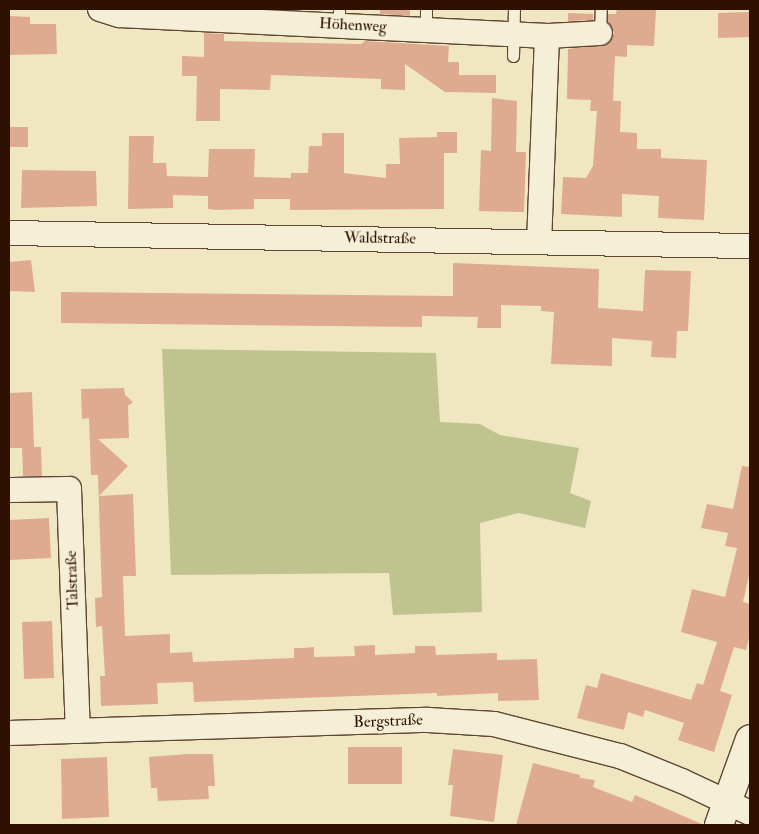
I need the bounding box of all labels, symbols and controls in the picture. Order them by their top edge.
street label: Höhenweg [319,14,387,36]
street label: Waldstraße [344,228,416,248]
street label: Talstraße [61,550,83,610]
street label: Bergstraße [353,710,423,732]

